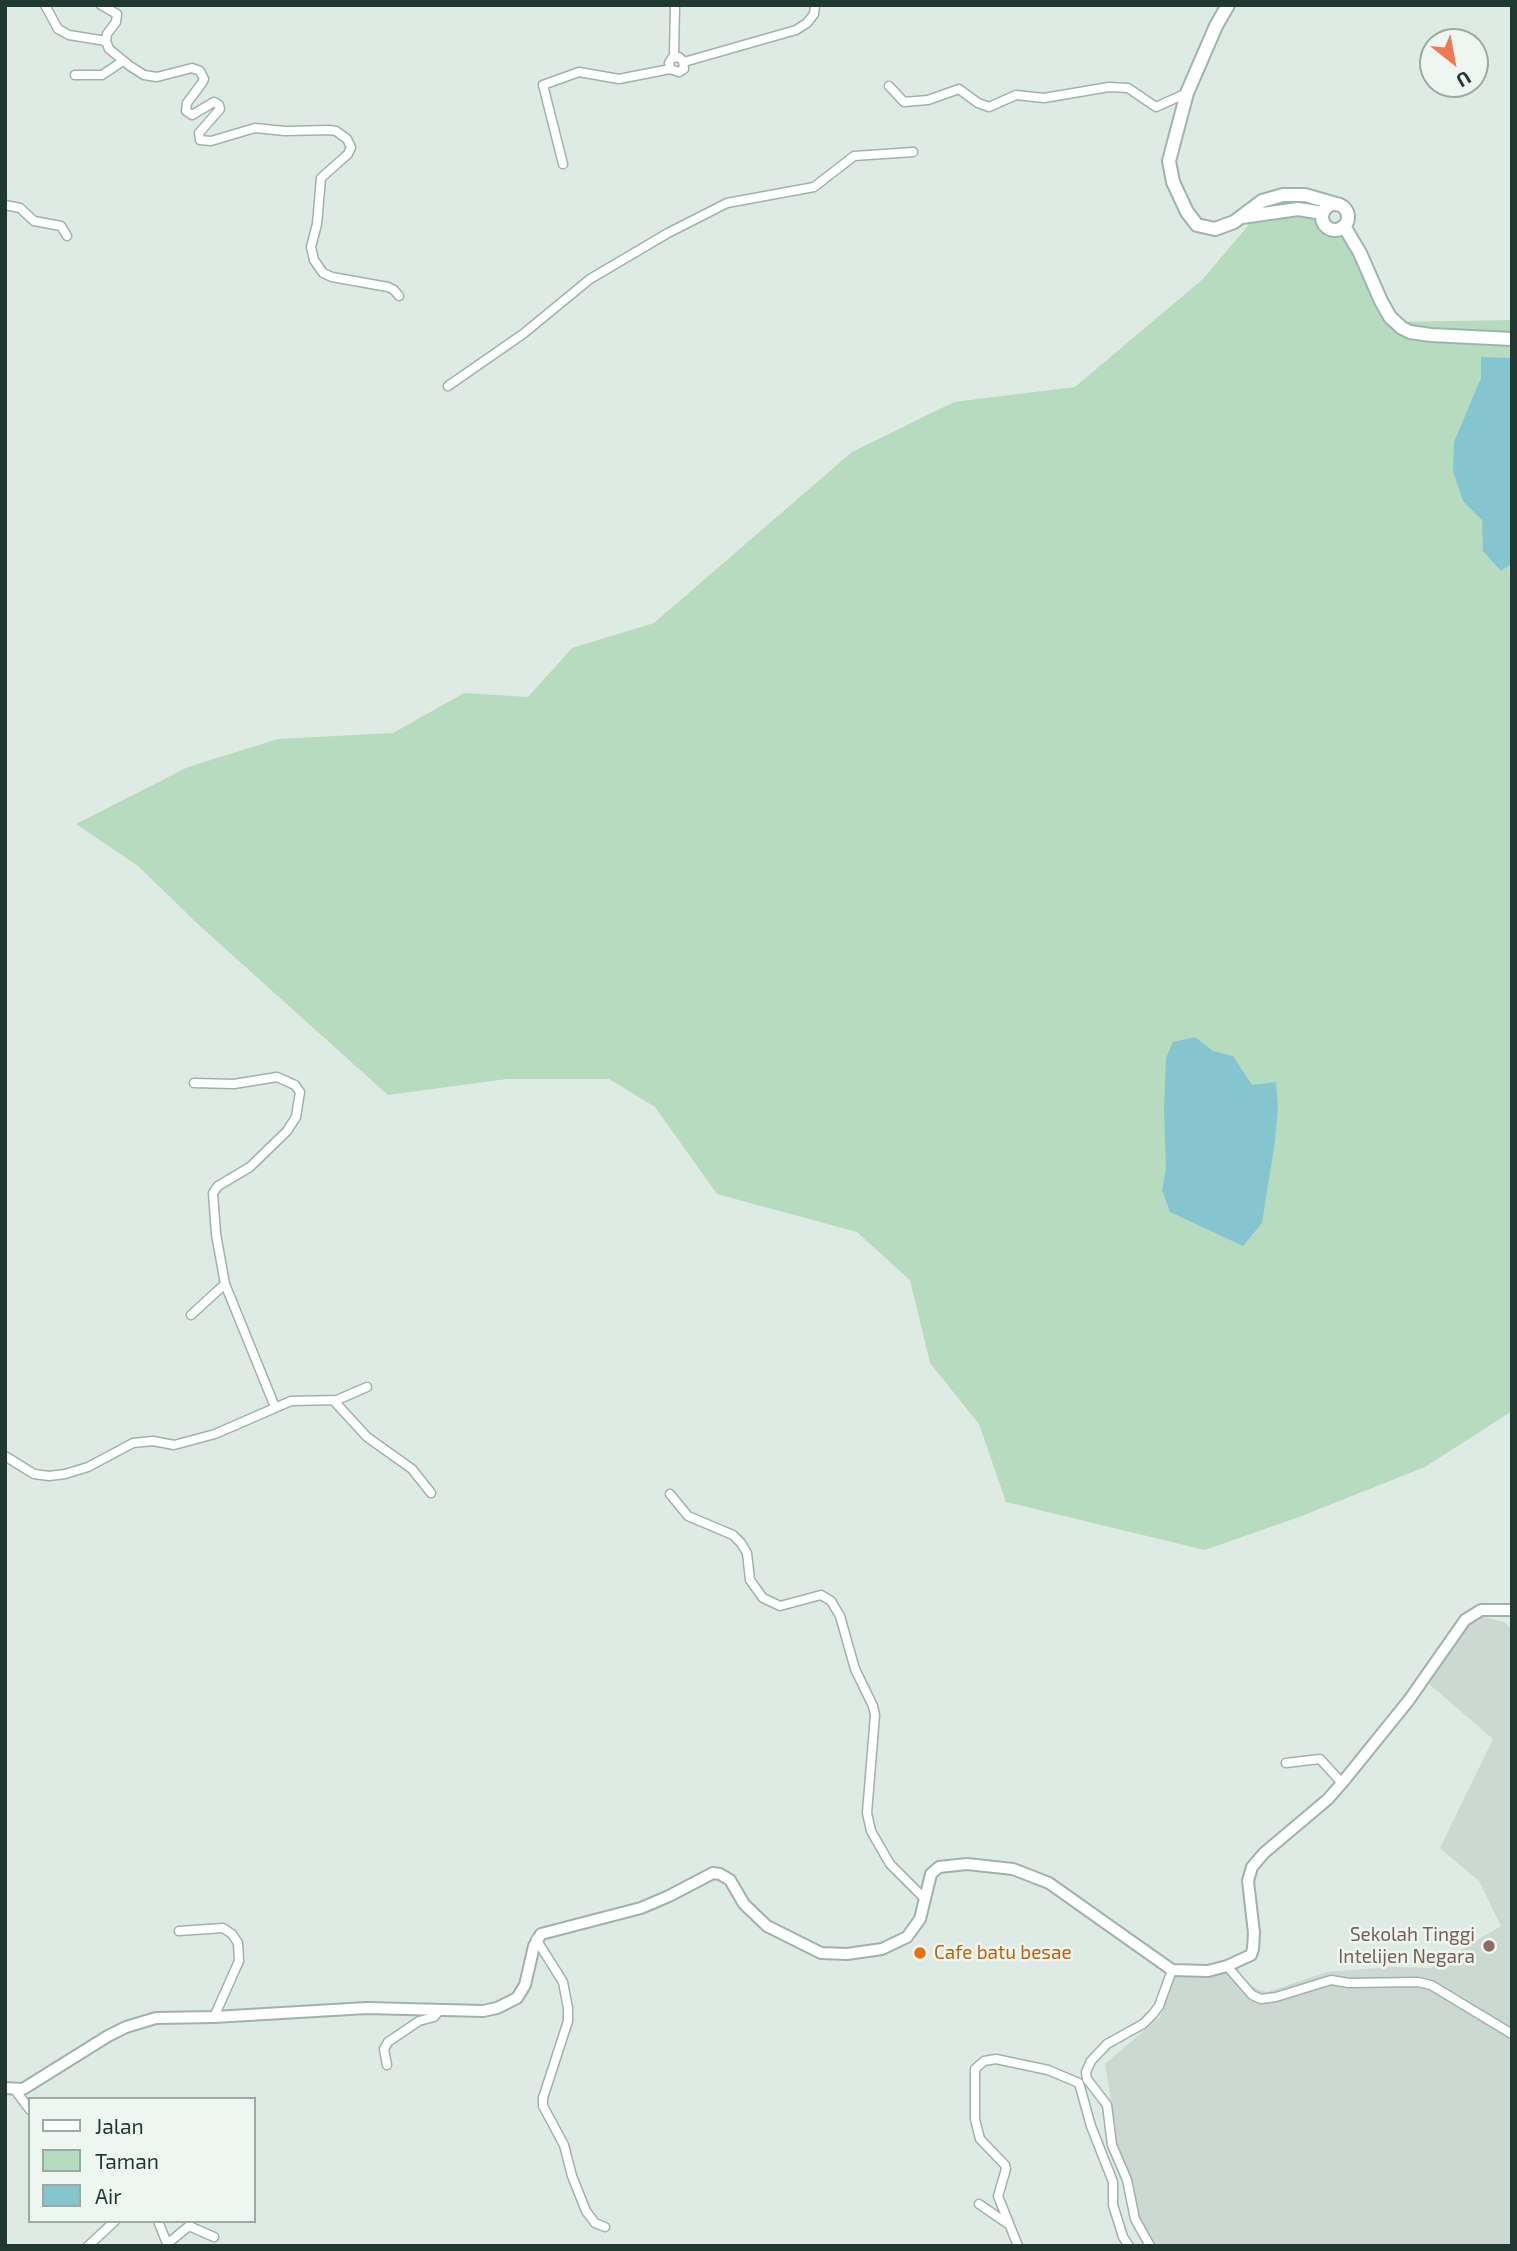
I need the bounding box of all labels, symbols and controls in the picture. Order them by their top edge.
north arrow [1419,28,1489,98]
text: U [1453,66,1476,93]
place label: Sekolah Tinggi Intelijen Negara [1338,1924,1475,1968]
marker: Sekolah Tinggi Intelijen Negara [1481,1938,1497,1954]
place label: Cafe batu besae [934,1942,1072,1964]
marker: Cafe batu besae [912,1945,928,1961]
legend [28,2097,256,2223]
text: Jalan [95,2113,144,2138]
text: Taman [95,2148,159,2173]
text: Air [95,2183,122,2208]

